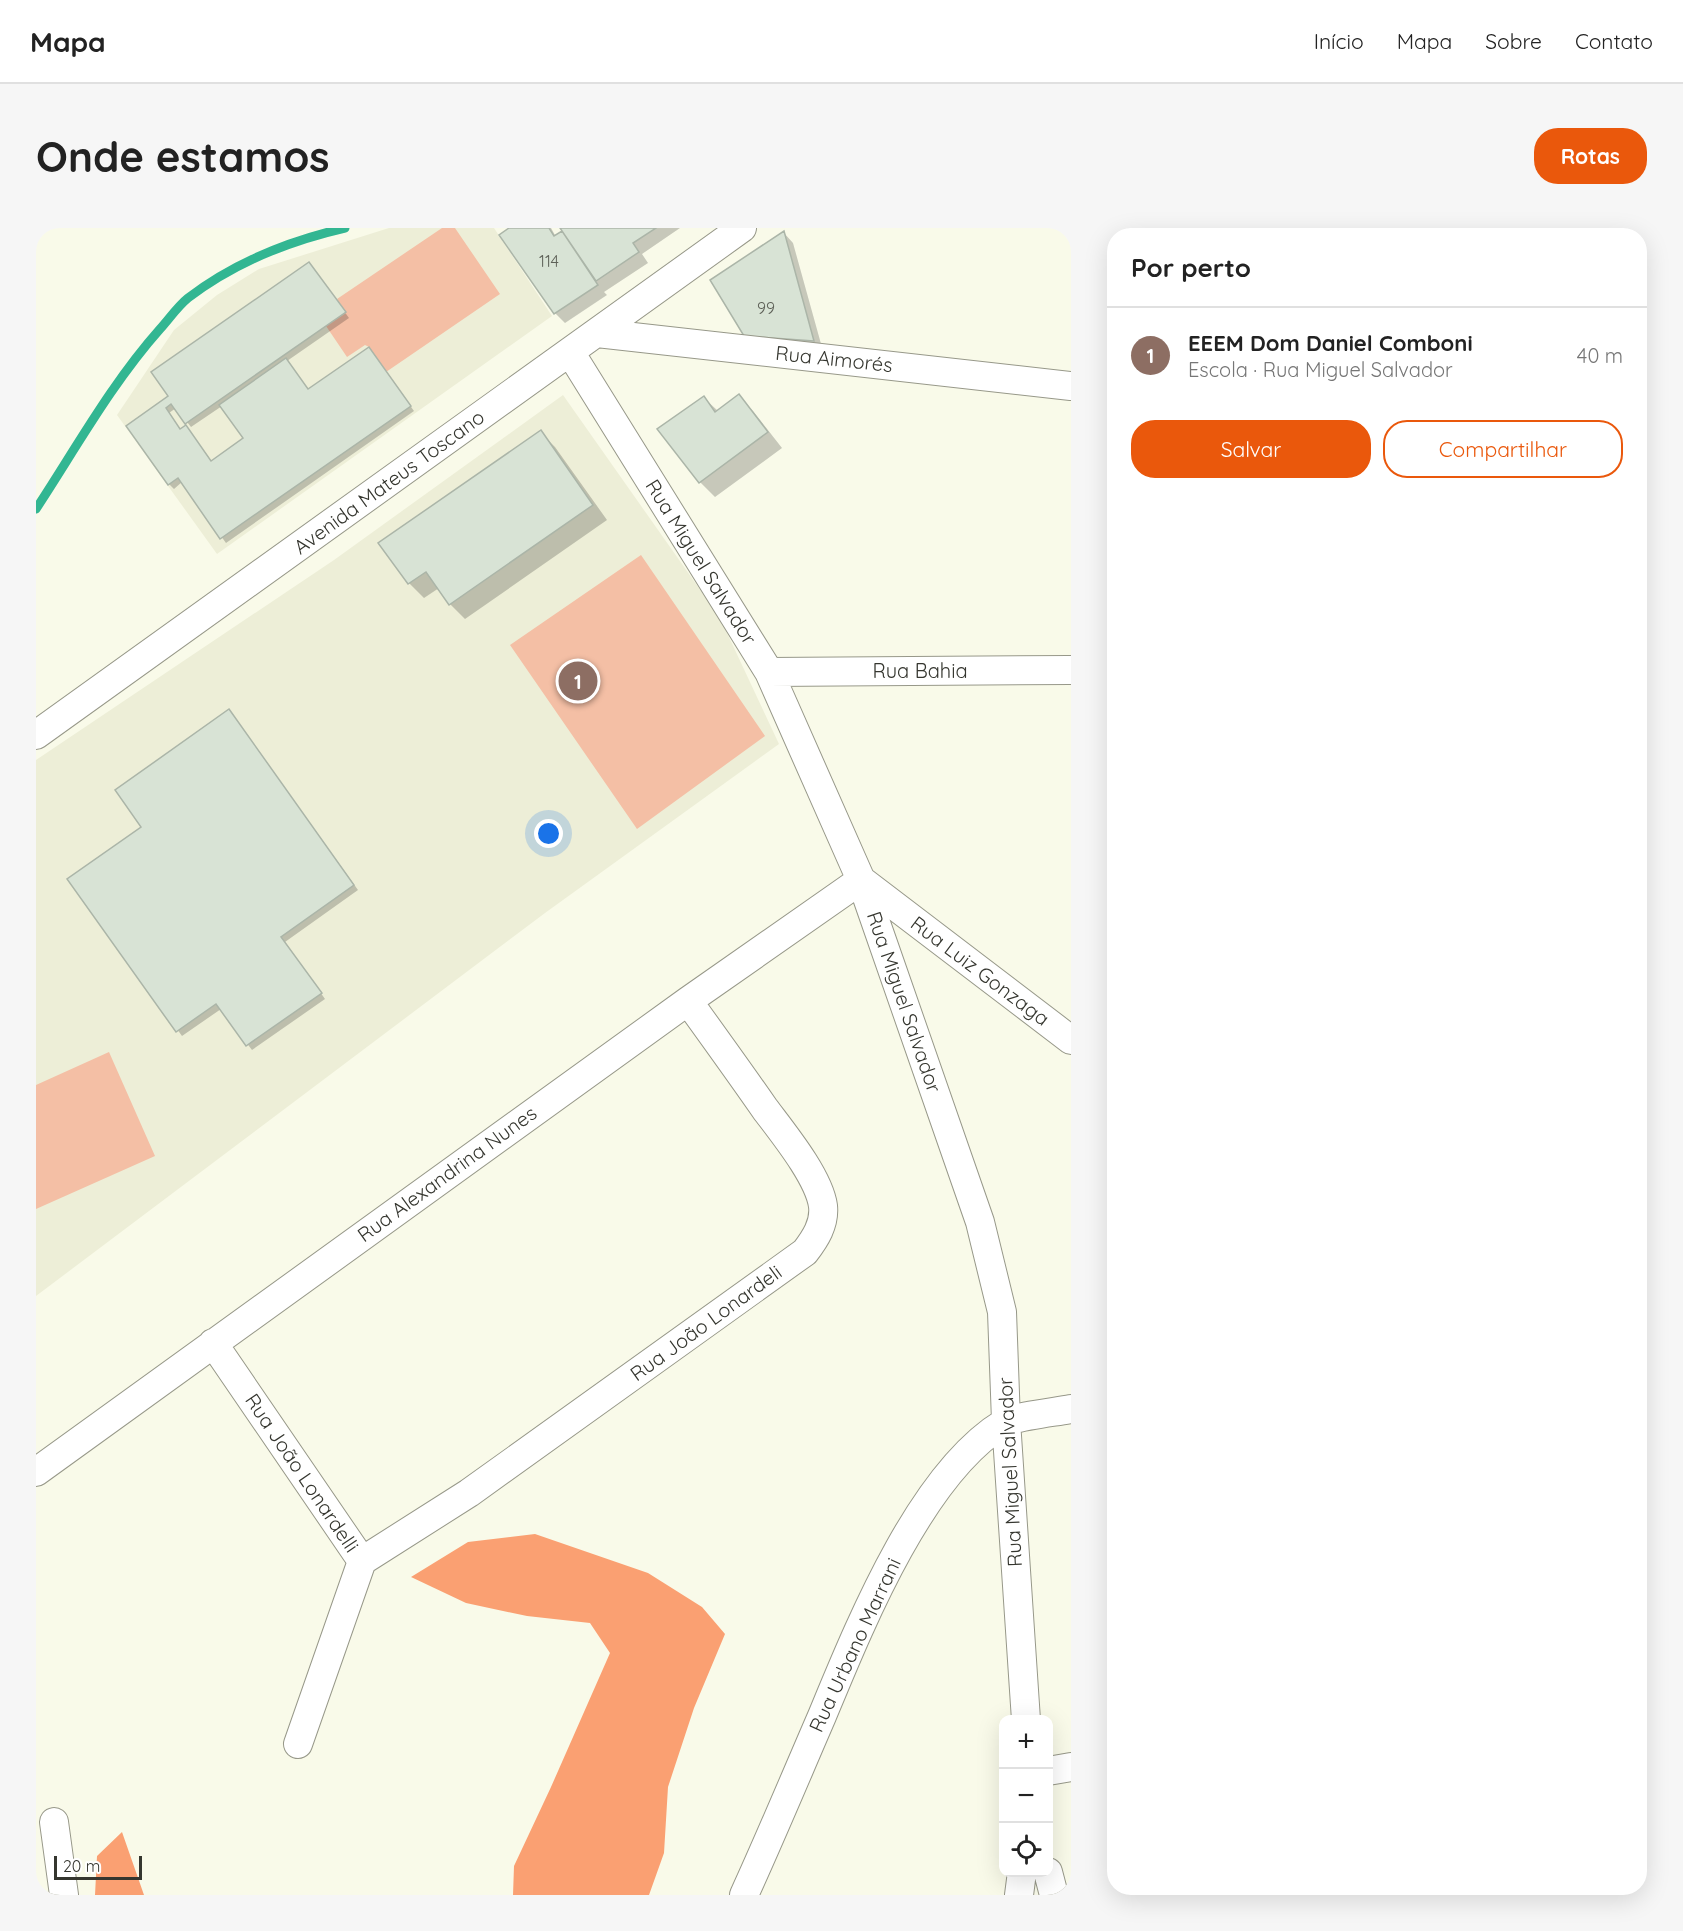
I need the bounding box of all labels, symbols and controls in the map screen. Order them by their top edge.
text: Mapa [30,24,106,59]
text: Início [1314,28,1364,54]
text: Mapa [1397,28,1452,54]
text: Sobre [1485,28,1542,54]
text: Contato [1575,28,1653,54]
button: Rotas [1534,128,1647,184]
text: Onde estamos [36,130,330,183]
house number: 114 [539,251,559,271]
text: Por perto [1131,251,1251,284]
house number: 99 [757,298,775,318]
text: EEEM Dom Daniel Comboni [1188,329,1473,357]
street label: Rua Aimorés [774,340,894,377]
text: 1 [1147,343,1154,368]
text: 40 m [1577,343,1623,368]
text: Escola · Rua Miguel Salvador [1188,357,1453,382]
street label: Avenida Mateus Toscano [288,404,489,559]
button: Salvar [1131,420,1371,478]
button: Compartilhar [1383,420,1623,478]
street label: Rua Miguel Salvador [640,475,763,649]
pin: 1 [558,658,598,704]
street label: Rua Bahia [872,658,968,683]
your location [534,819,563,848]
street label: Rua Miguel Salvador [862,908,947,1096]
street label: Rua Luiz Gonzaga [906,910,1055,1031]
street label: Rua Alexandrina Nunes [352,1100,541,1247]
street label: Rua João Lonardeli [625,1259,786,1386]
street label: Rua Miguel Salvador [992,1376,1027,1568]
street label: Rua João Lonardelli [240,1389,365,1557]
street label: Rua Urbano Marrani [803,1554,906,1736]
map controls [999,1715,1053,1877]
button: + [999,1715,1053,1769]
button: − [999,1769,1053,1823]
button: locate [999,1823,1053,1877]
scale bar [54,1853,142,1880]
text: 20 m [63,1856,100,1876]

